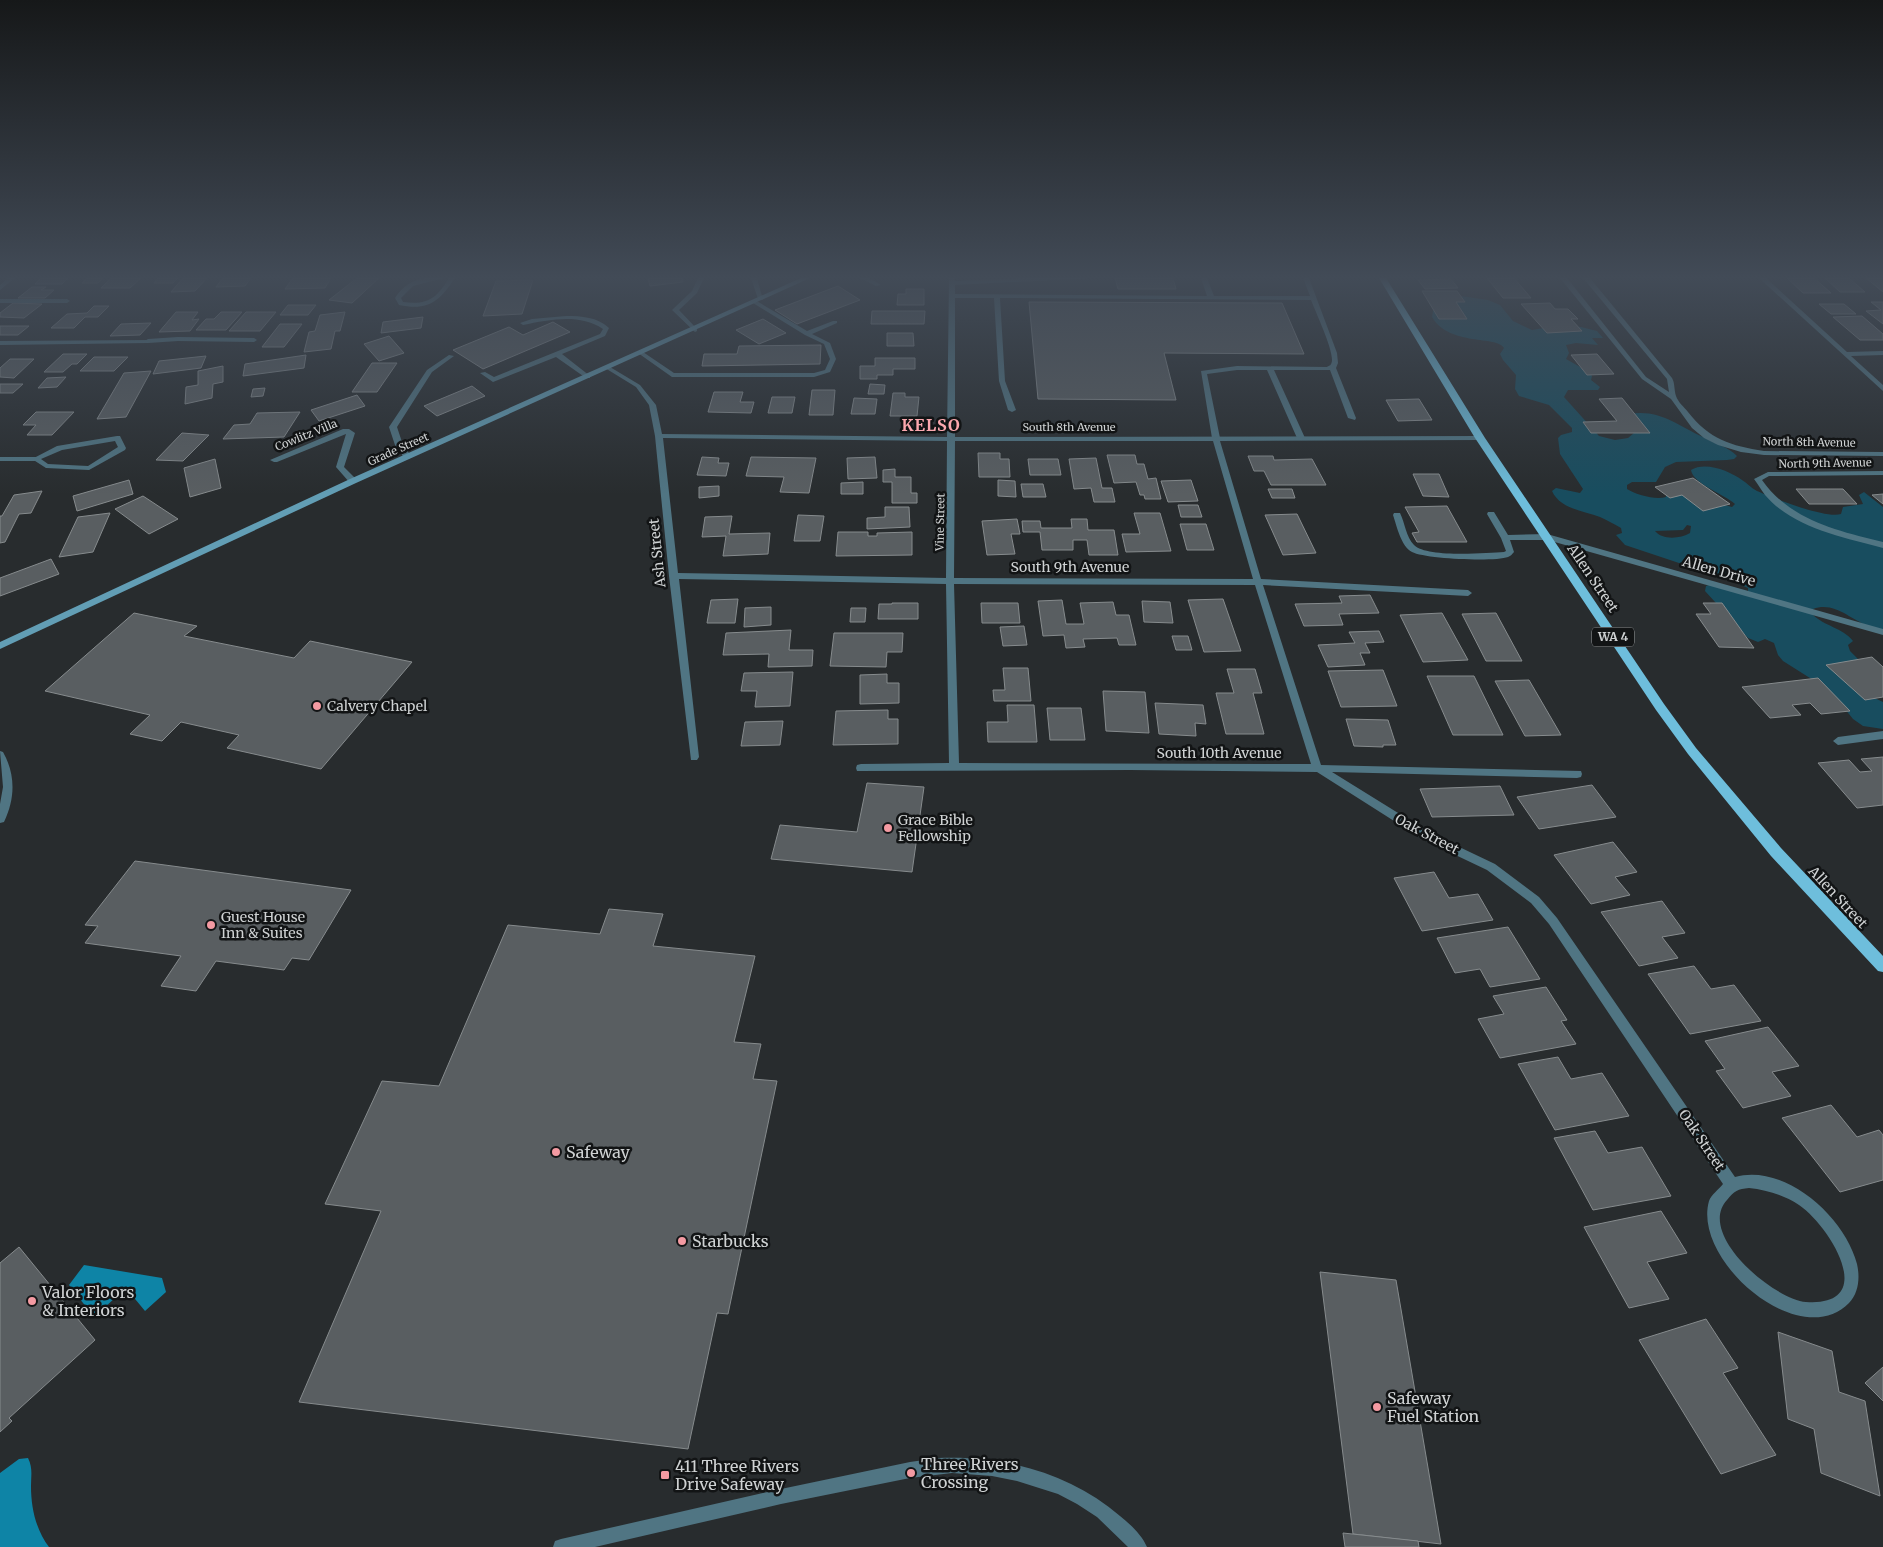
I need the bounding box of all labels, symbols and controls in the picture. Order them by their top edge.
district label: KELSO [901,415,961,435]
street label: Cowlitz Villa [273,416,339,454]
street label: South 8th Avenue [1022,420,1116,434]
street label: Grade Street [365,429,431,469]
street label: North 8th Avenue [1762,434,1856,450]
street label: North 9th Avenue [1778,455,1872,471]
street label: Vine Street [932,492,948,552]
street label: Ash Street [644,517,670,589]
street label: Allen Street [1563,540,1623,616]
street label: Allen Drive [1680,552,1758,590]
street label: South 9th Avenue [1011,558,1129,576]
road number: WA 4 [1592,628,1634,646]
place label: Calvery Chapel [327,697,428,715]
marker: Calvery Chapel [311,700,323,712]
street label: South 10th Avenue [1156,744,1282,762]
street label: Oak Street [1392,810,1463,859]
place label: Grace Bible Fellowship [898,811,973,845]
marker: Grace Bible Fellowship [882,822,894,834]
street label: Allen Street [1804,861,1872,932]
place label: Guest House Inn & Suites [221,908,305,942]
marker: Guest House Inn & Suites [205,919,217,931]
street label: Oak Street [1675,1106,1729,1174]
place label: Safeway [566,1142,631,1162]
marker: Safeway [550,1146,562,1158]
place label: Starbucks [692,1231,769,1251]
marker: Starbucks [676,1235,688,1247]
place label: Valor Floors & Interiors [41,1282,134,1320]
marker: Valor Floors & Interiors [26,1295,38,1307]
place label: Safeway Fuel Station [1387,1388,1480,1426]
marker: Safeway Fuel Station [1371,1401,1383,1413]
place label: Three Rivers Crossing [921,1454,1019,1492]
place label: 411 Three Rivers Drive Safeway [675,1456,799,1494]
marker: Three Rivers Crossing [905,1467,917,1479]
marker: 411 Three Rivers Drive Safeway [659,1469,671,1481]

